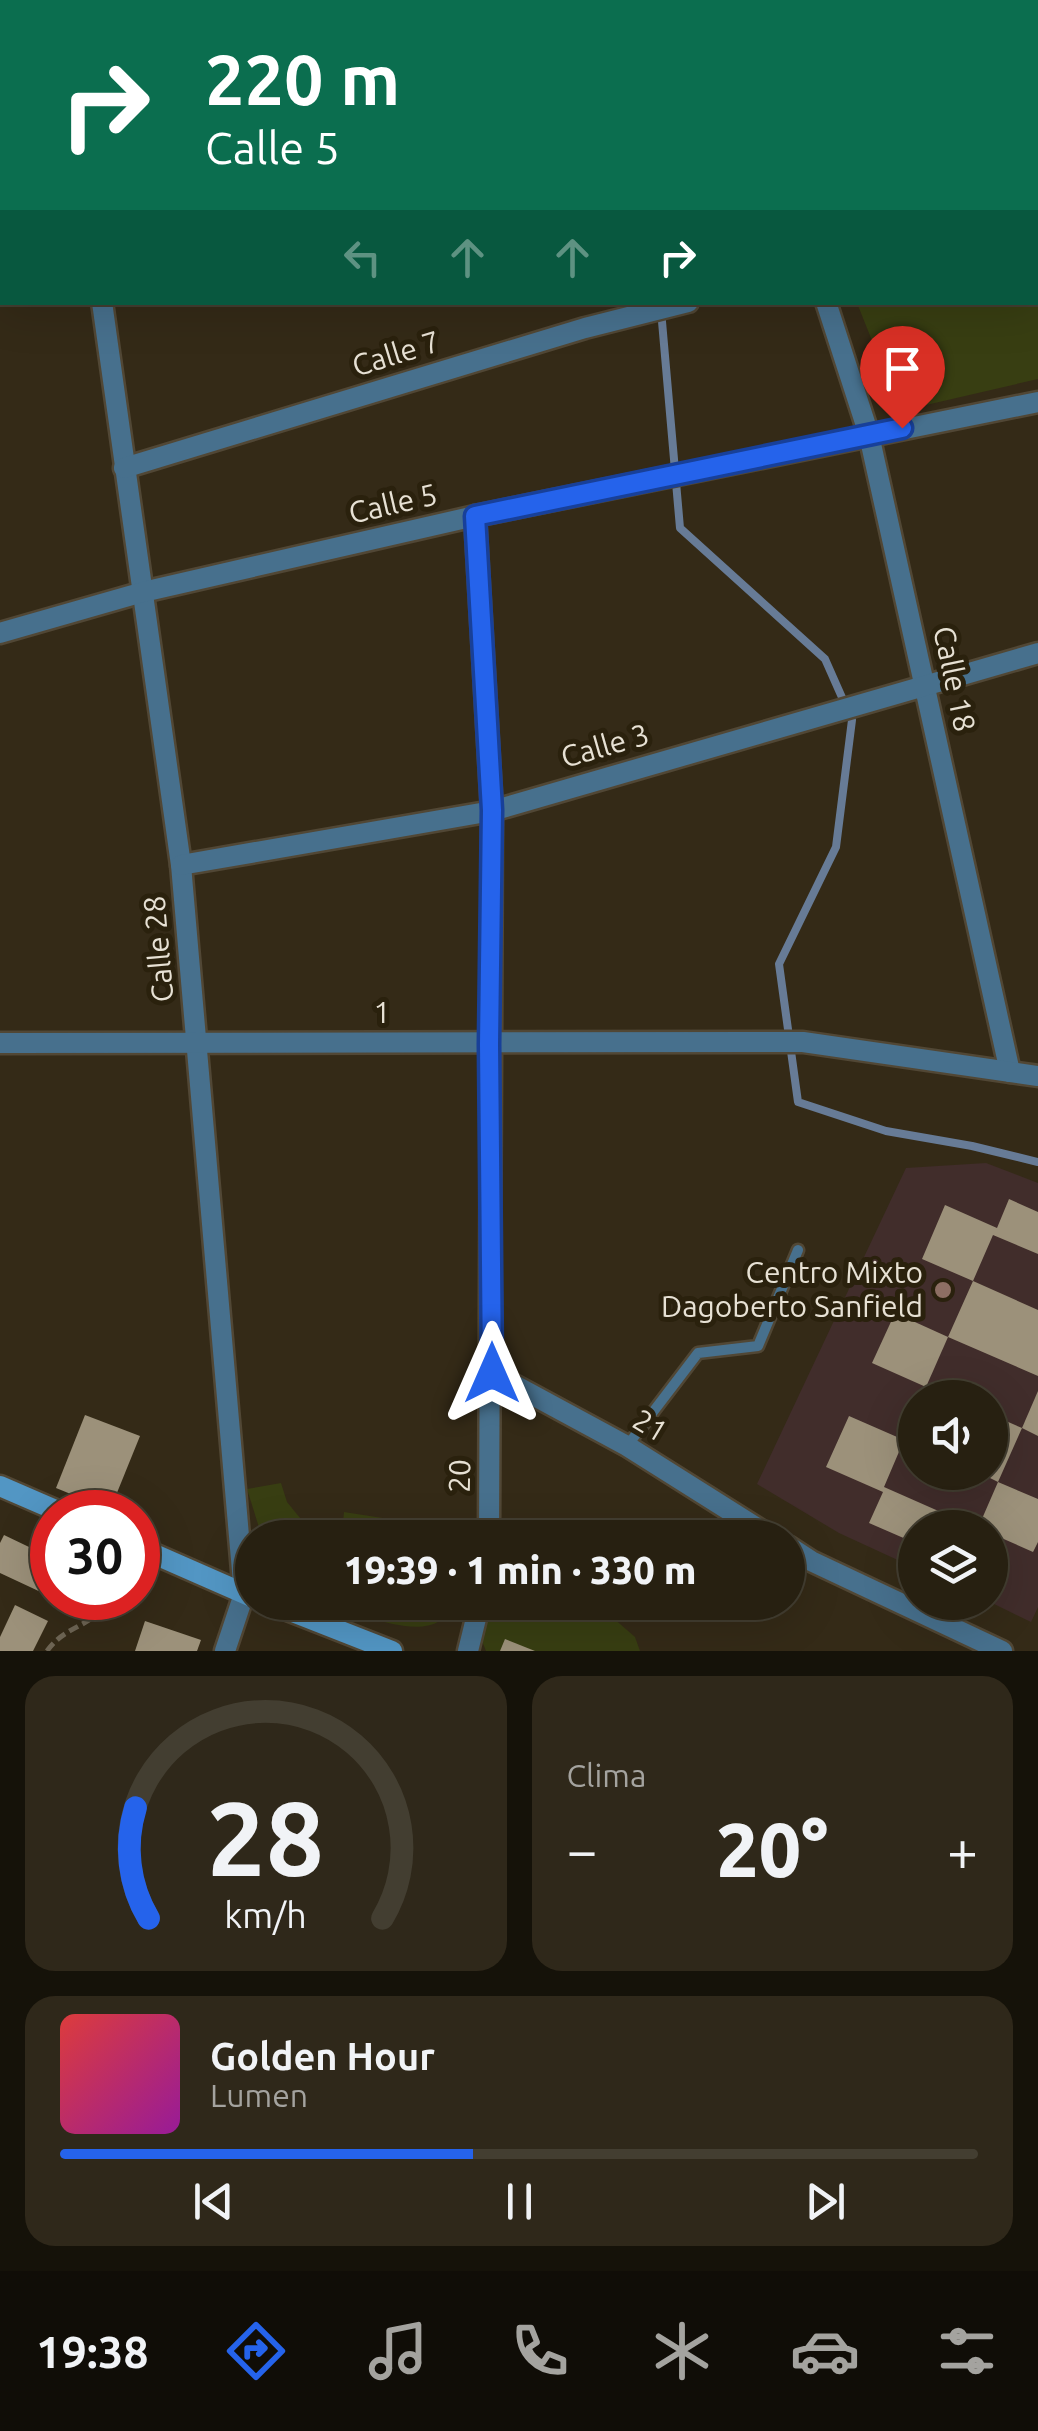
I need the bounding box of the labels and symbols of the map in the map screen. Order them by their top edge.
street label: Calle 7 [348,324,444,382]
pin [860,326,945,429]
street label: Calle 5 [345,476,440,530]
street label: Calle 18 [927,623,983,735]
street label: Calle 3 [557,716,653,774]
street label: Calle 28 [136,894,180,1004]
street label: 1 [374,995,390,1029]
place label: Centro Mixto Dagoberto Sanfield [661,1255,923,1323]
marker: Centro Mixto Dagoberto Sanfield [932,1279,954,1301]
position arrow [440,1321,544,1425]
street label: 21 [627,1402,674,1448]
street label: 20 [442,1459,476,1493]
speed limit sign: 30 [30,1490,160,1620]

